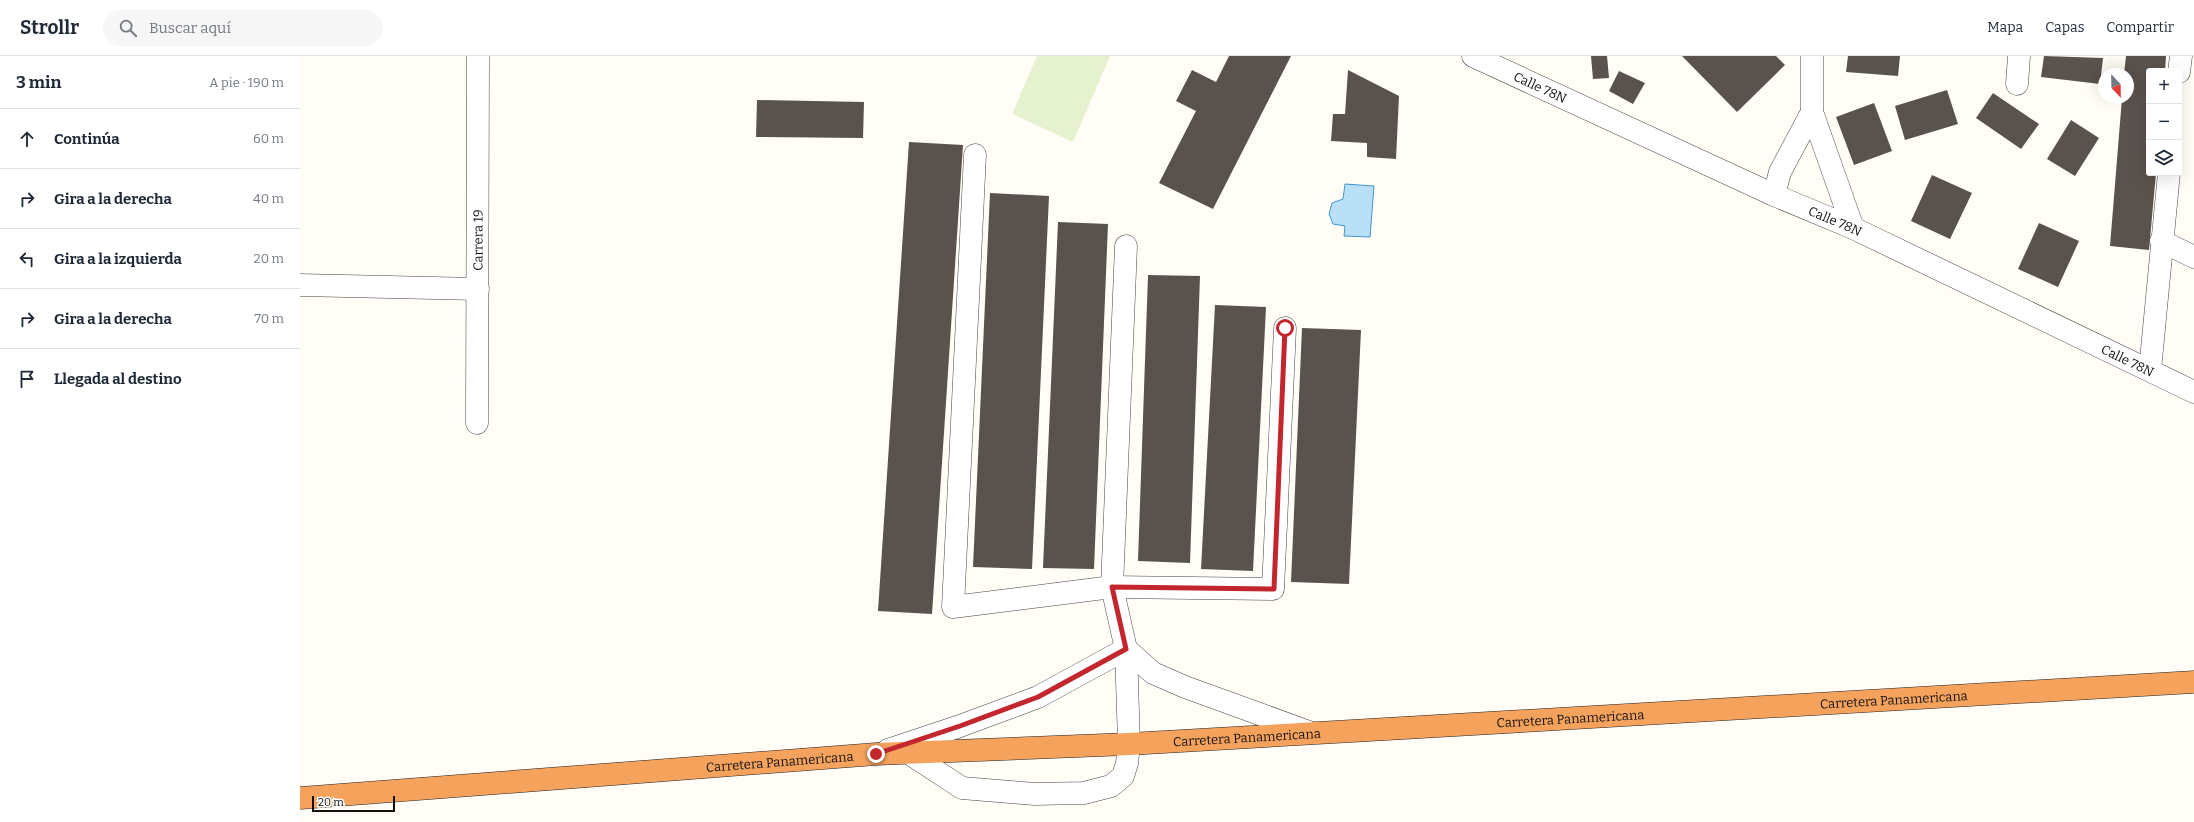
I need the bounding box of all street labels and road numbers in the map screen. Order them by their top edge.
street label: Calle 78N [1511,68,1569,106]
street label: Calle 78N [1806,203,1864,239]
street label: Carrera 19 [470,209,485,271]
street label: Calle 78N [2099,341,2156,379]
street label: Carretera Panamericana [1820,688,1968,711]
street label: Carretera Panamericana [1496,707,1645,730]
street label: Carretera Panamericana [1173,725,1321,749]
street label: Carretera Panamericana [705,748,854,774]

